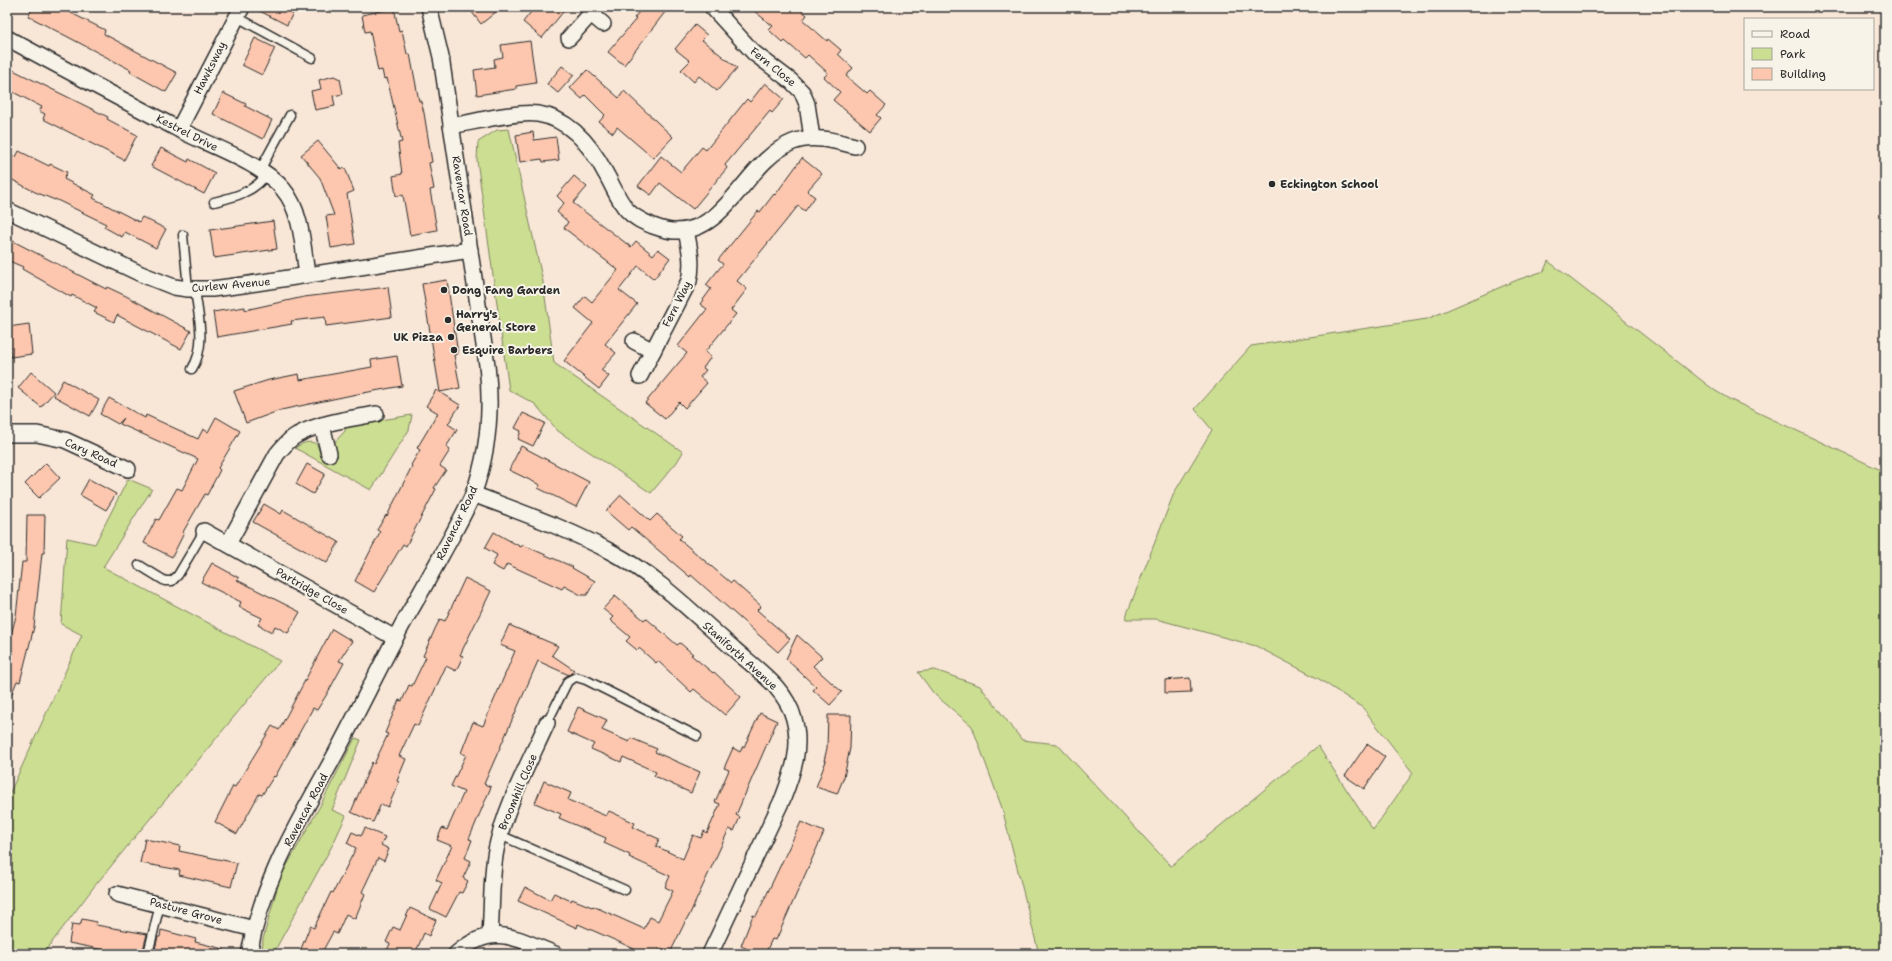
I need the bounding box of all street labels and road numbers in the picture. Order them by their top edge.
street label: Hawksway [190,39,230,97]
street label: Fern Close [747,44,799,90]
street label: Kestrel Drive [154,111,220,155]
street label: Ravencar Road [448,155,476,237]
street label: Curlew Avenue [191,274,271,296]
street label: Fern Way [659,278,695,330]
street label: Cary Road [62,435,120,471]
street label: Ravencar Road [433,483,481,563]
street label: Partridge Close [273,564,351,618]
street label: Staniforth Avenue [699,618,781,694]
street label: Broomhill Close [495,751,541,833]
street label: Ravencar Road [280,771,332,849]
street label: Pasture Grove [148,894,224,928]

